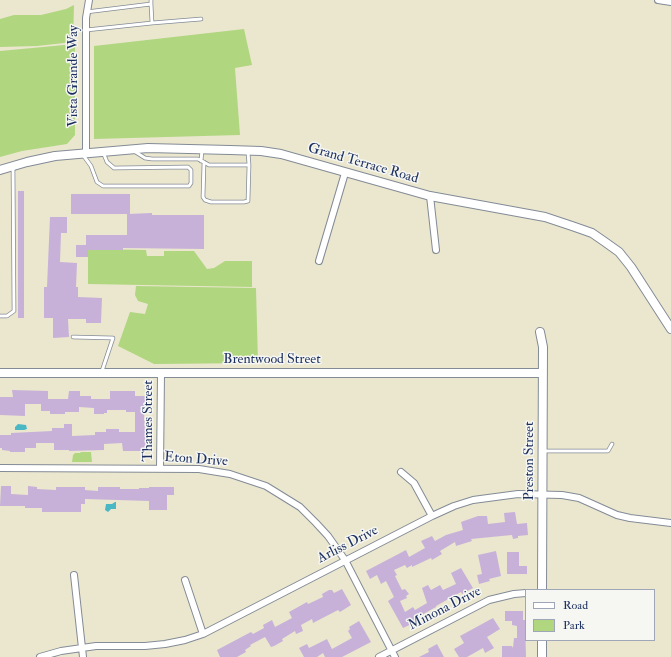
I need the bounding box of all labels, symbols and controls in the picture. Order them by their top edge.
street label: Vista Grande Way [66,25,82,127]
street label: Grand Terrace Road [306,140,420,188]
street label: Brentwood Street [223,352,321,368]
street label: Thames Street [141,380,157,462]
street label: Preston Street [522,421,538,501]
street label: Eton Drive [164,449,228,471]
street label: Arliss Drive [315,523,381,567]
street label: Minona Drive [406,584,484,634]
legend [525,589,655,641]
text: Road [563,598,588,613]
text: Park [563,618,585,633]

